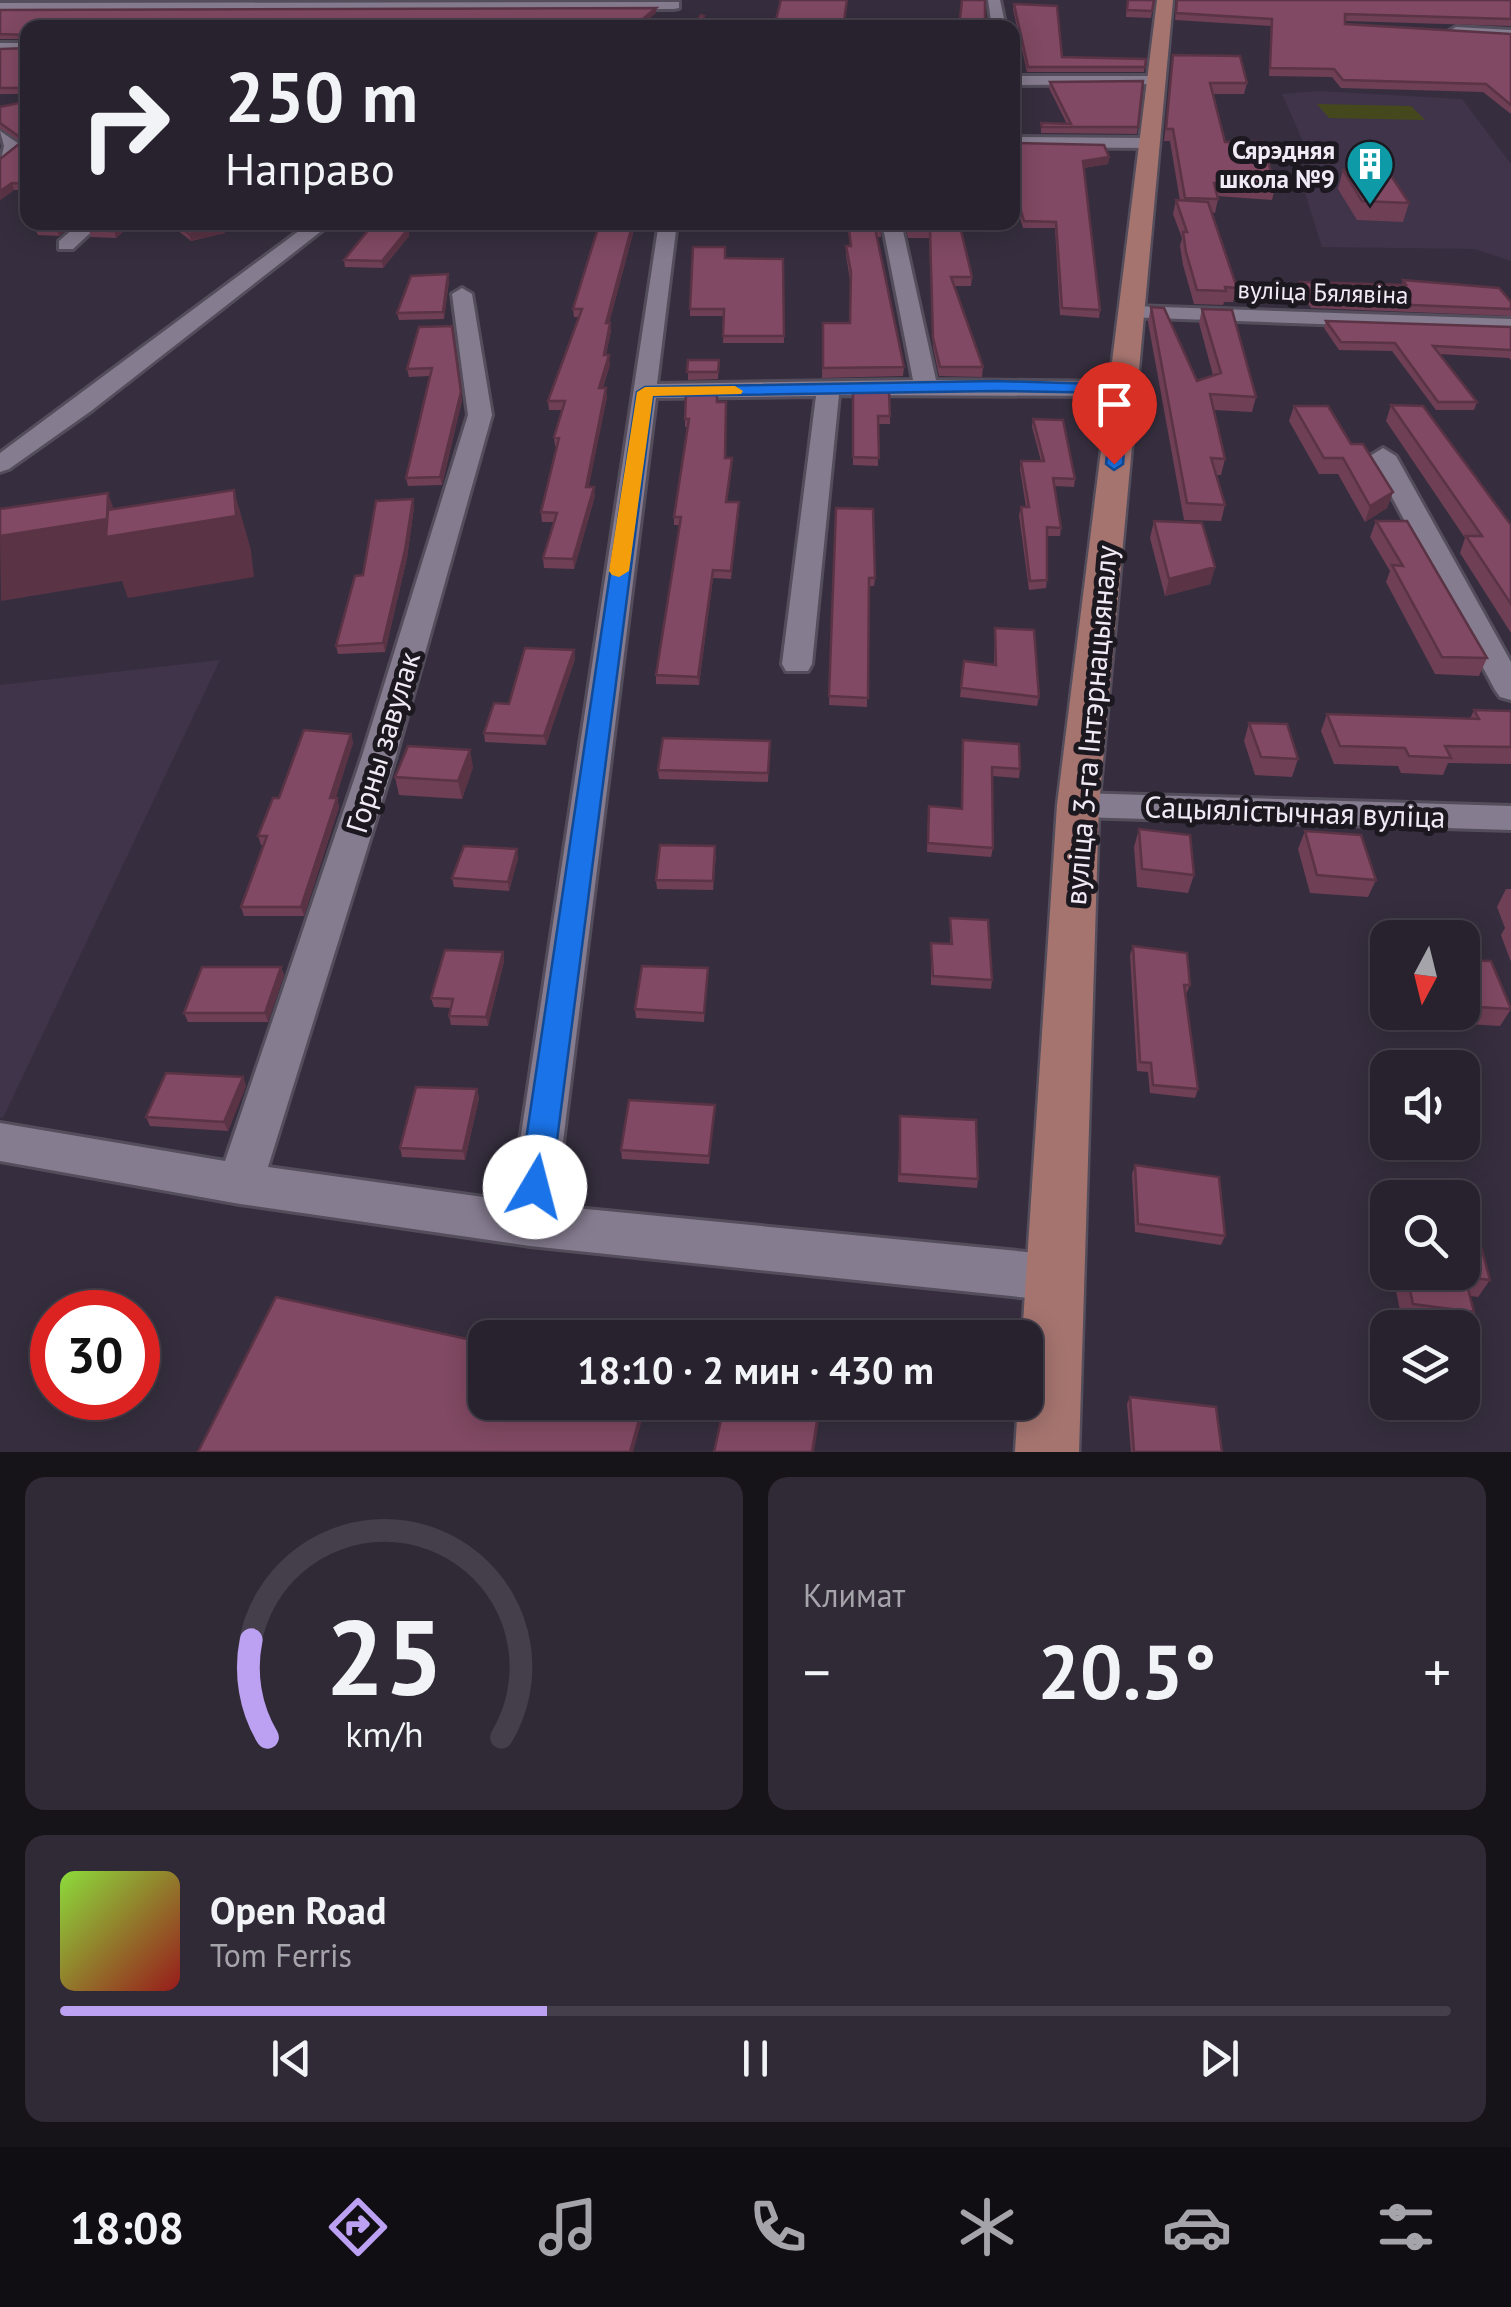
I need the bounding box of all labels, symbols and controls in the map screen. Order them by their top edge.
text: 250 m [225,51,418,141]
icon: right [60,60,190,190]
place label: Сярэдняя школа №9 [1219,134,1335,195]
building icon: Сярэдняя школа №9 [1344,138,1396,206]
text: Направо [225,139,395,197]
street label: вуліца Бялявіна [1237,273,1409,311]
pin [1072,362,1157,465]
icon: arrive [1087,377,1142,432]
street label: вуліца 3-га Інтэрнацыяналу [1055,544,1125,906]
street label: Горны завулак [336,646,428,837]
street label: Сацыялістычная вуліца [1144,786,1446,836]
north arrow [1370,920,1480,1030]
map controls [1370,920,1480,1420]
button: sound [1370,1050,1480,1160]
position arrow [483,1135,587,1239]
button: search [1370,1180,1480,1290]
speed limit sign: 30 [30,1290,160,1420]
button: layers [1370,1310,1480,1420]
text: 18:10 · 2 мин · 430 m [577,1345,934,1394]
text: Климат [803,1574,905,1616]
text: 25 [325,1589,443,1724]
text: 20.5° [1038,1623,1216,1720]
text: − [803,1636,831,1707]
text: + [1423,1636,1451,1707]
text: km/h [345,1711,423,1757]
text: Open Road [210,1885,386,1934]
text: Tom Ferris [210,1934,352,1976]
icon: previous [264,2031,319,2086]
icon: pause [728,2031,783,2086]
icon: next [1192,2031,1247,2086]
icon: directions [323,2192,393,2262]
icon: music [533,2192,603,2262]
icon: phone [743,2192,813,2262]
icon: climate [952,2192,1022,2262]
icon: car [1162,2192,1232,2262]
icon: filters [1371,2192,1441,2262]
text: 18:08 [70,2198,184,2256]

